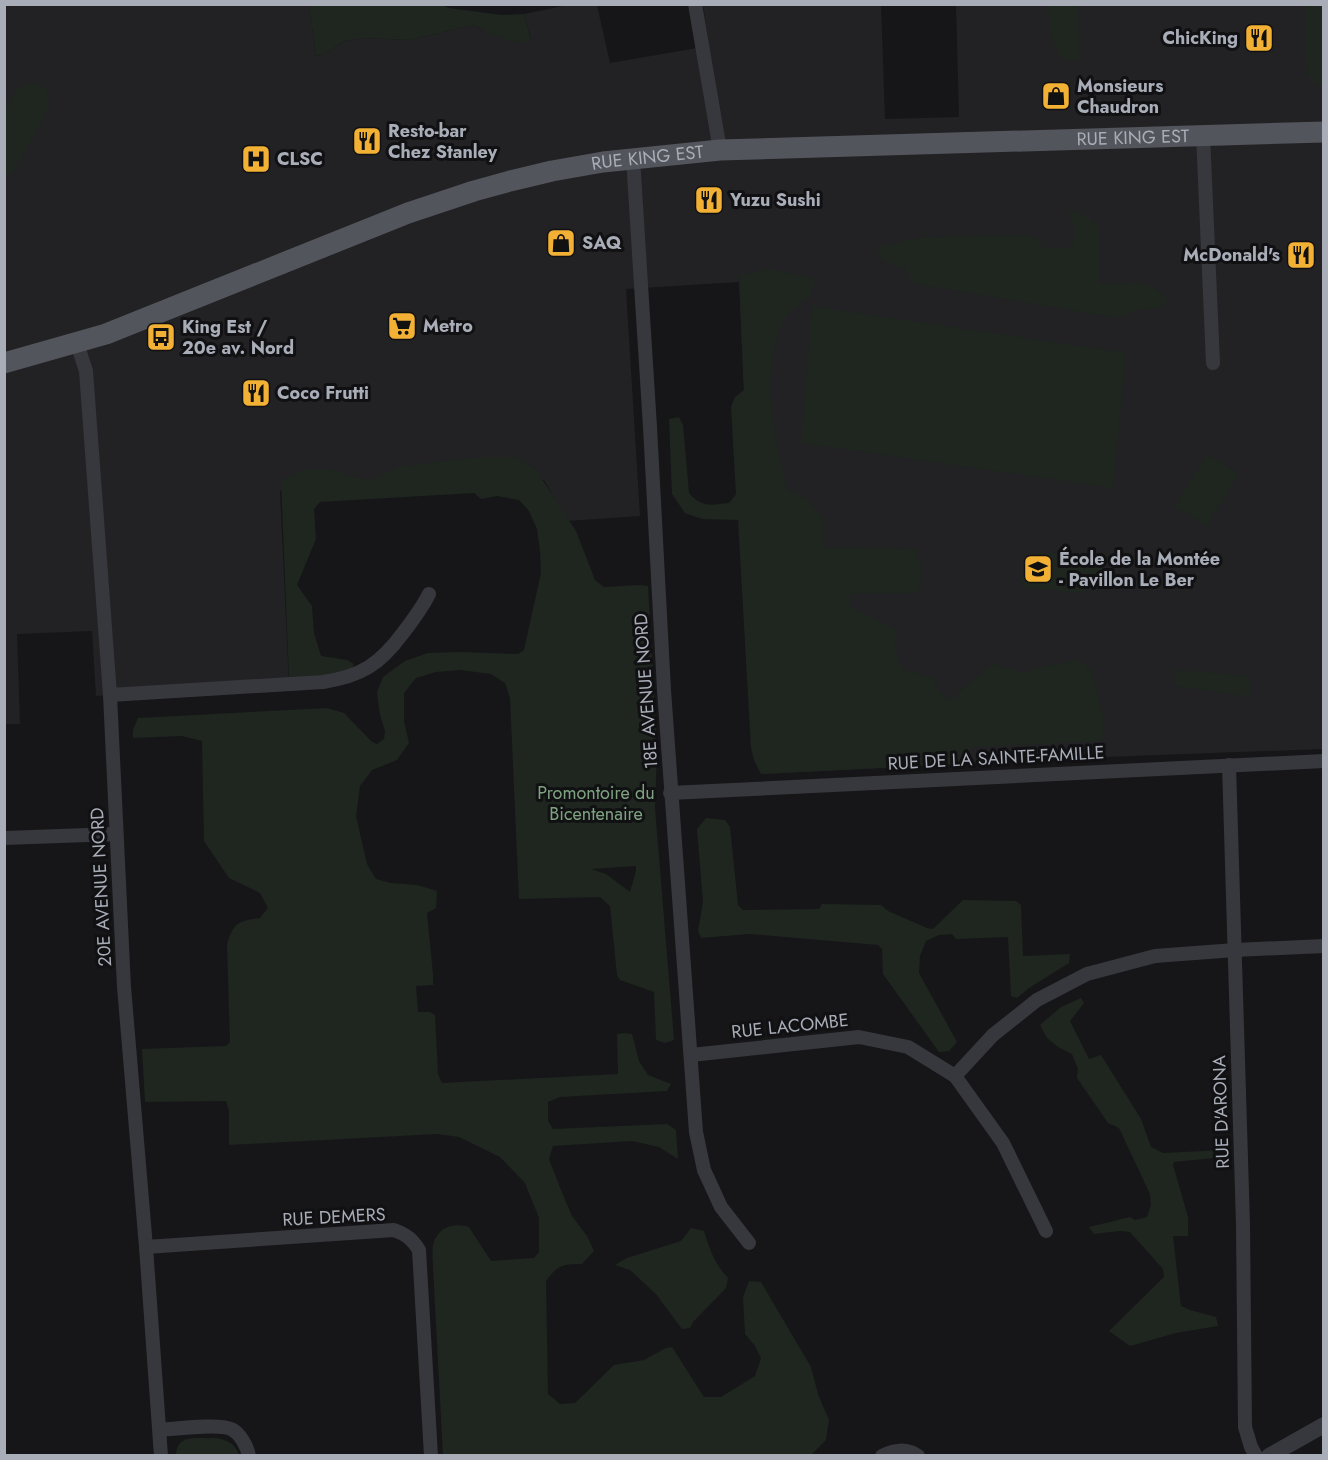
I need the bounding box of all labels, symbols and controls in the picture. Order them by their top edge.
restaurant icon: ChicKing [1243,22,1275,54]
place label: ChicKing [1162,25,1238,51]
place label: Monsieurs Chaudron [1077,73,1163,120]
shop icon: Monsieurs Chaudron [1040,80,1072,112]
place label: Resto-bar Chez Stanley [388,118,498,165]
street label: RUE KING EST [1076,123,1190,152]
restaurant icon: Resto-bar Chez Stanley [351,125,383,157]
street label: RUE KING EST [589,139,706,177]
hospital icon: CLSC [240,143,272,175]
place label: CLSC [277,146,323,172]
restaurant icon: Yuzu Sushi [693,184,725,216]
place label: Yuzu Sushi [729,187,821,213]
shop icon: SAQ [545,227,577,259]
place label: SAQ [582,230,622,256]
restaurant icon: McDonald's [1285,239,1317,271]
place label: McDonald's [1183,242,1280,268]
supermarket icon: Metro [386,310,418,342]
place label: Metro [423,313,473,339]
place label: King Est / 20e av. Nord [182,314,294,361]
bus stop icon: King Est / 20e av. Nord [145,321,177,353]
restaurant icon: Coco Frutti [240,377,272,409]
place label: Coco Frutti [277,380,369,406]
place label: École de la Montée - Pavillon Le Ber [1059,546,1220,593]
school or university icon: École de la Montée - Pavillon Le Ber [1022,553,1054,585]
street label: 18E AVENUE NORD [628,612,664,770]
street label: RUE DE LA SAINTE-FAMILLE [887,739,1105,777]
park label: Promontoire du Bicentenaire [537,780,655,827]
street label: 20E AVENUE NORD [84,807,118,967]
street label: RUE LACOMBE [730,1007,850,1045]
street label: RUE D'ARONA [1206,1055,1236,1169]
street label: RUE DEMERS [282,1201,386,1233]

